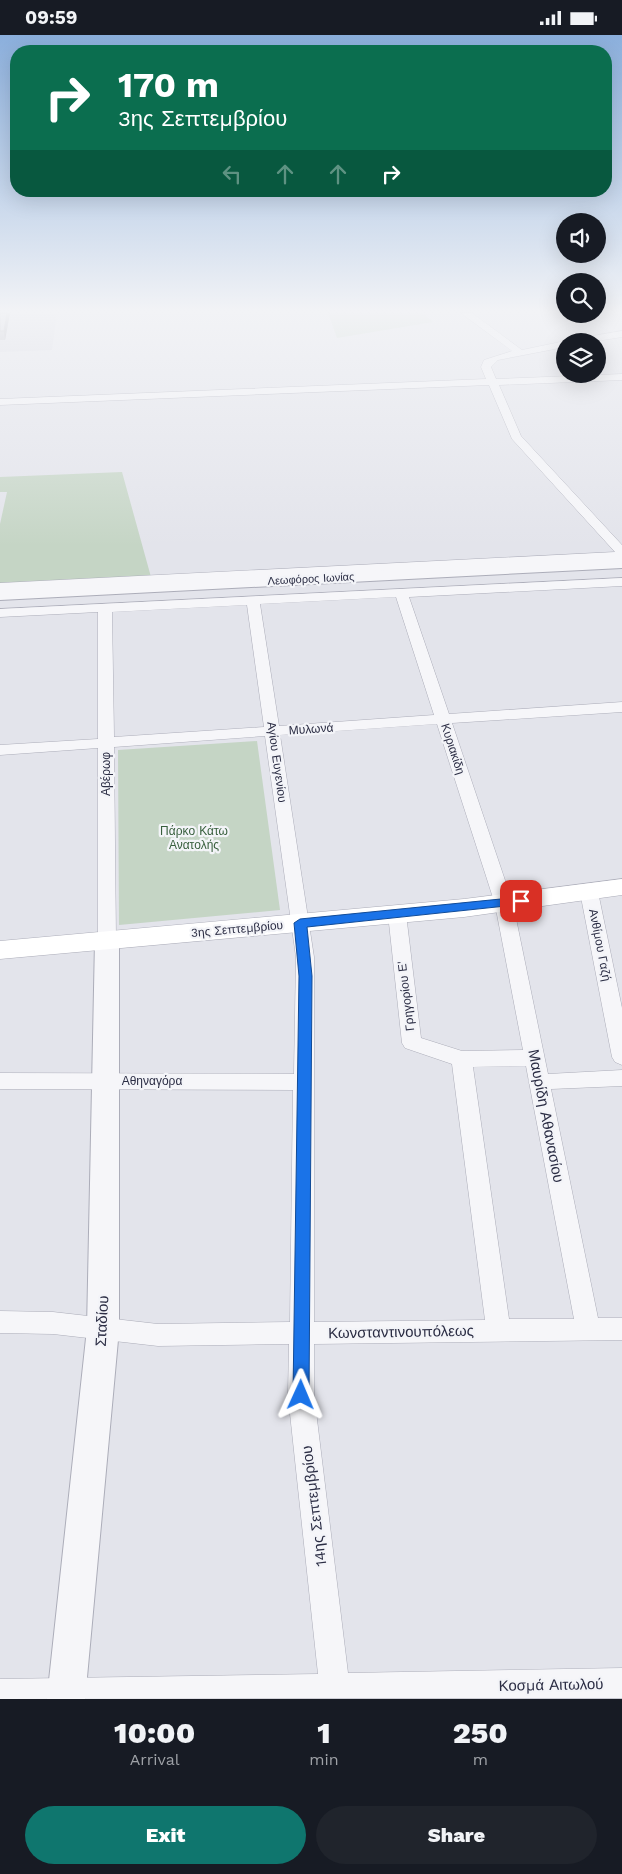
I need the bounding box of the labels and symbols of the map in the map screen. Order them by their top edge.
street label: Λεωφόρος Ιωνίας [267,570,355,588]
street label: Μυλωνά [288,720,334,738]
street label: Αγίου Ευγενίου [264,721,290,803]
street label: Κυριακίδη [438,722,468,776]
street label: Αβέρωφ [99,752,113,796]
park label: Πάρκο Κάτω Ανατολής [160,824,228,852]
pin [500,880,542,922]
street label: Ανθίμου Γαζή [586,908,614,982]
street label: 3ης Σεπτεμβρίου [190,918,284,940]
street label: Γρηγορίου Ε' [395,960,417,1032]
street label: Μαυρίδη Αθανασίου [524,1048,568,1184]
street label: Αθηναγόρα [122,1074,182,1088]
street label: Σταδίου [92,1295,112,1347]
street label: Κωνσταντινουπόλεως [328,1322,474,1342]
position arrow [274,1368,326,1420]
street label: 14ης Σεπτεμβρίου [298,1445,330,1567]
street label: Κοσμά Αιτωλού [498,1675,604,1695]

